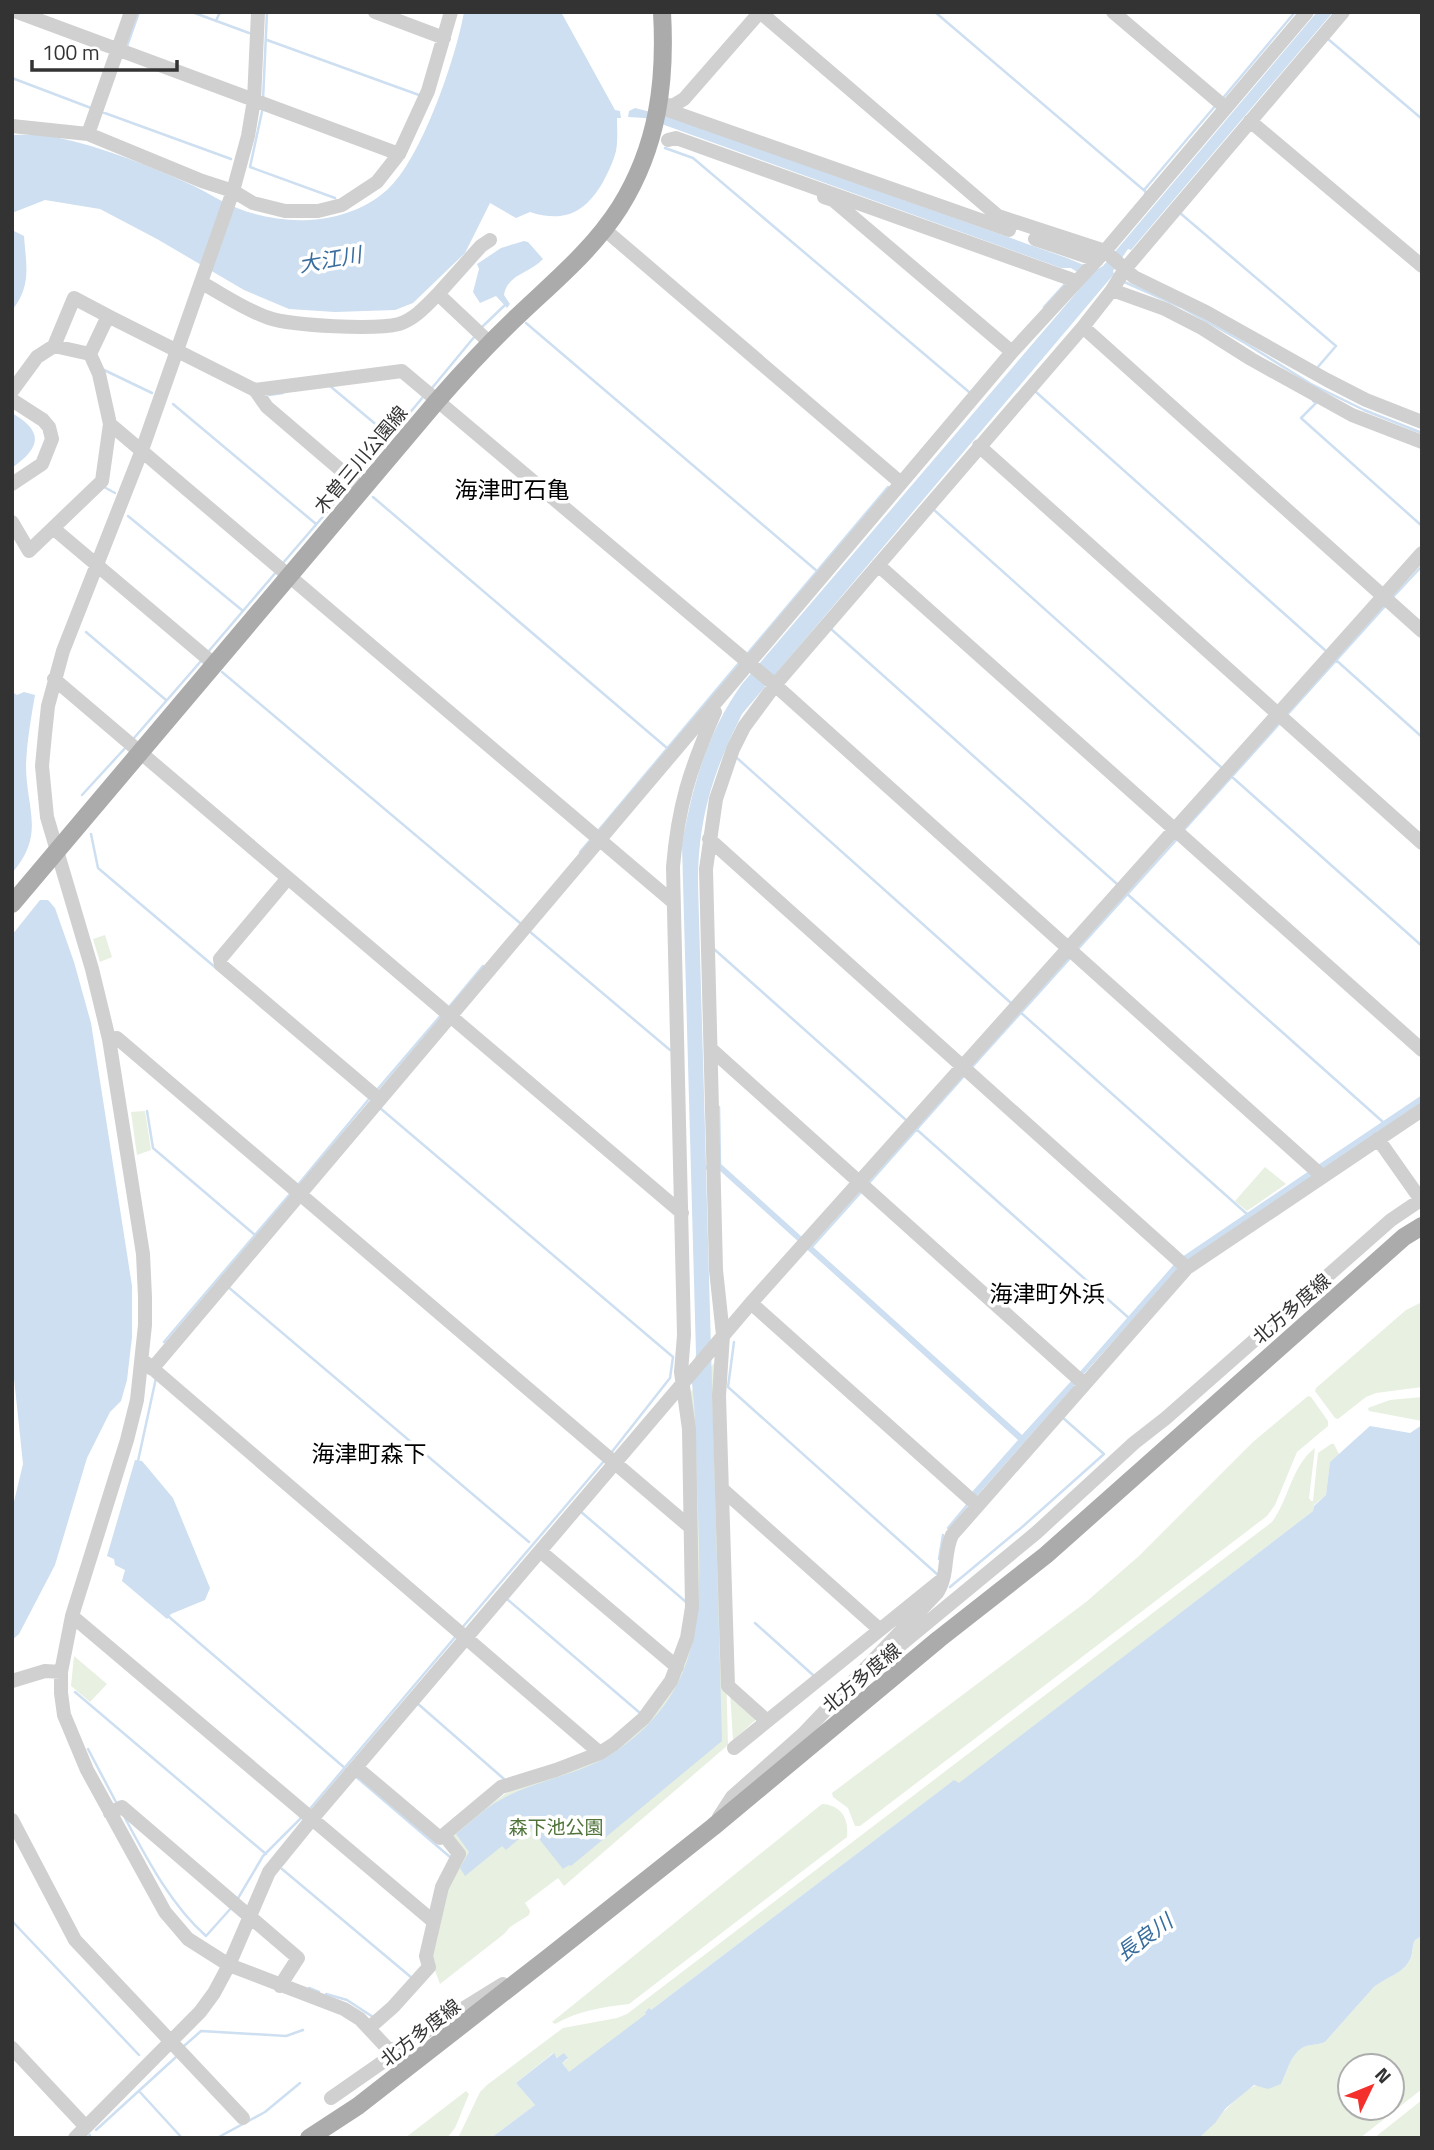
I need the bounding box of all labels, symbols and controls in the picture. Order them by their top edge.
scale bar [32,28,177,72]
text: 100 m [42,36,99,68]
water label: 大江川 [296,237,366,280]
street label: 木曽三川公園線 [306,399,414,519]
district label: 海津町石亀 [455,472,570,507]
street label: 北方多度線 [1246,1266,1336,1350]
district label: 海津町外浜 [990,1276,1105,1311]
district label: 海津町森下 [312,1436,427,1471]
street label: 北方多度線 [815,1635,907,1719]
park label: 森下池公園 [508,1812,604,1841]
water label: 長良川 [1109,1904,1181,1968]
street label: 北方多度線 [374,1991,466,2073]
north arrow [1336,2052,1406,2122]
text: N [1369,2060,1399,2090]

